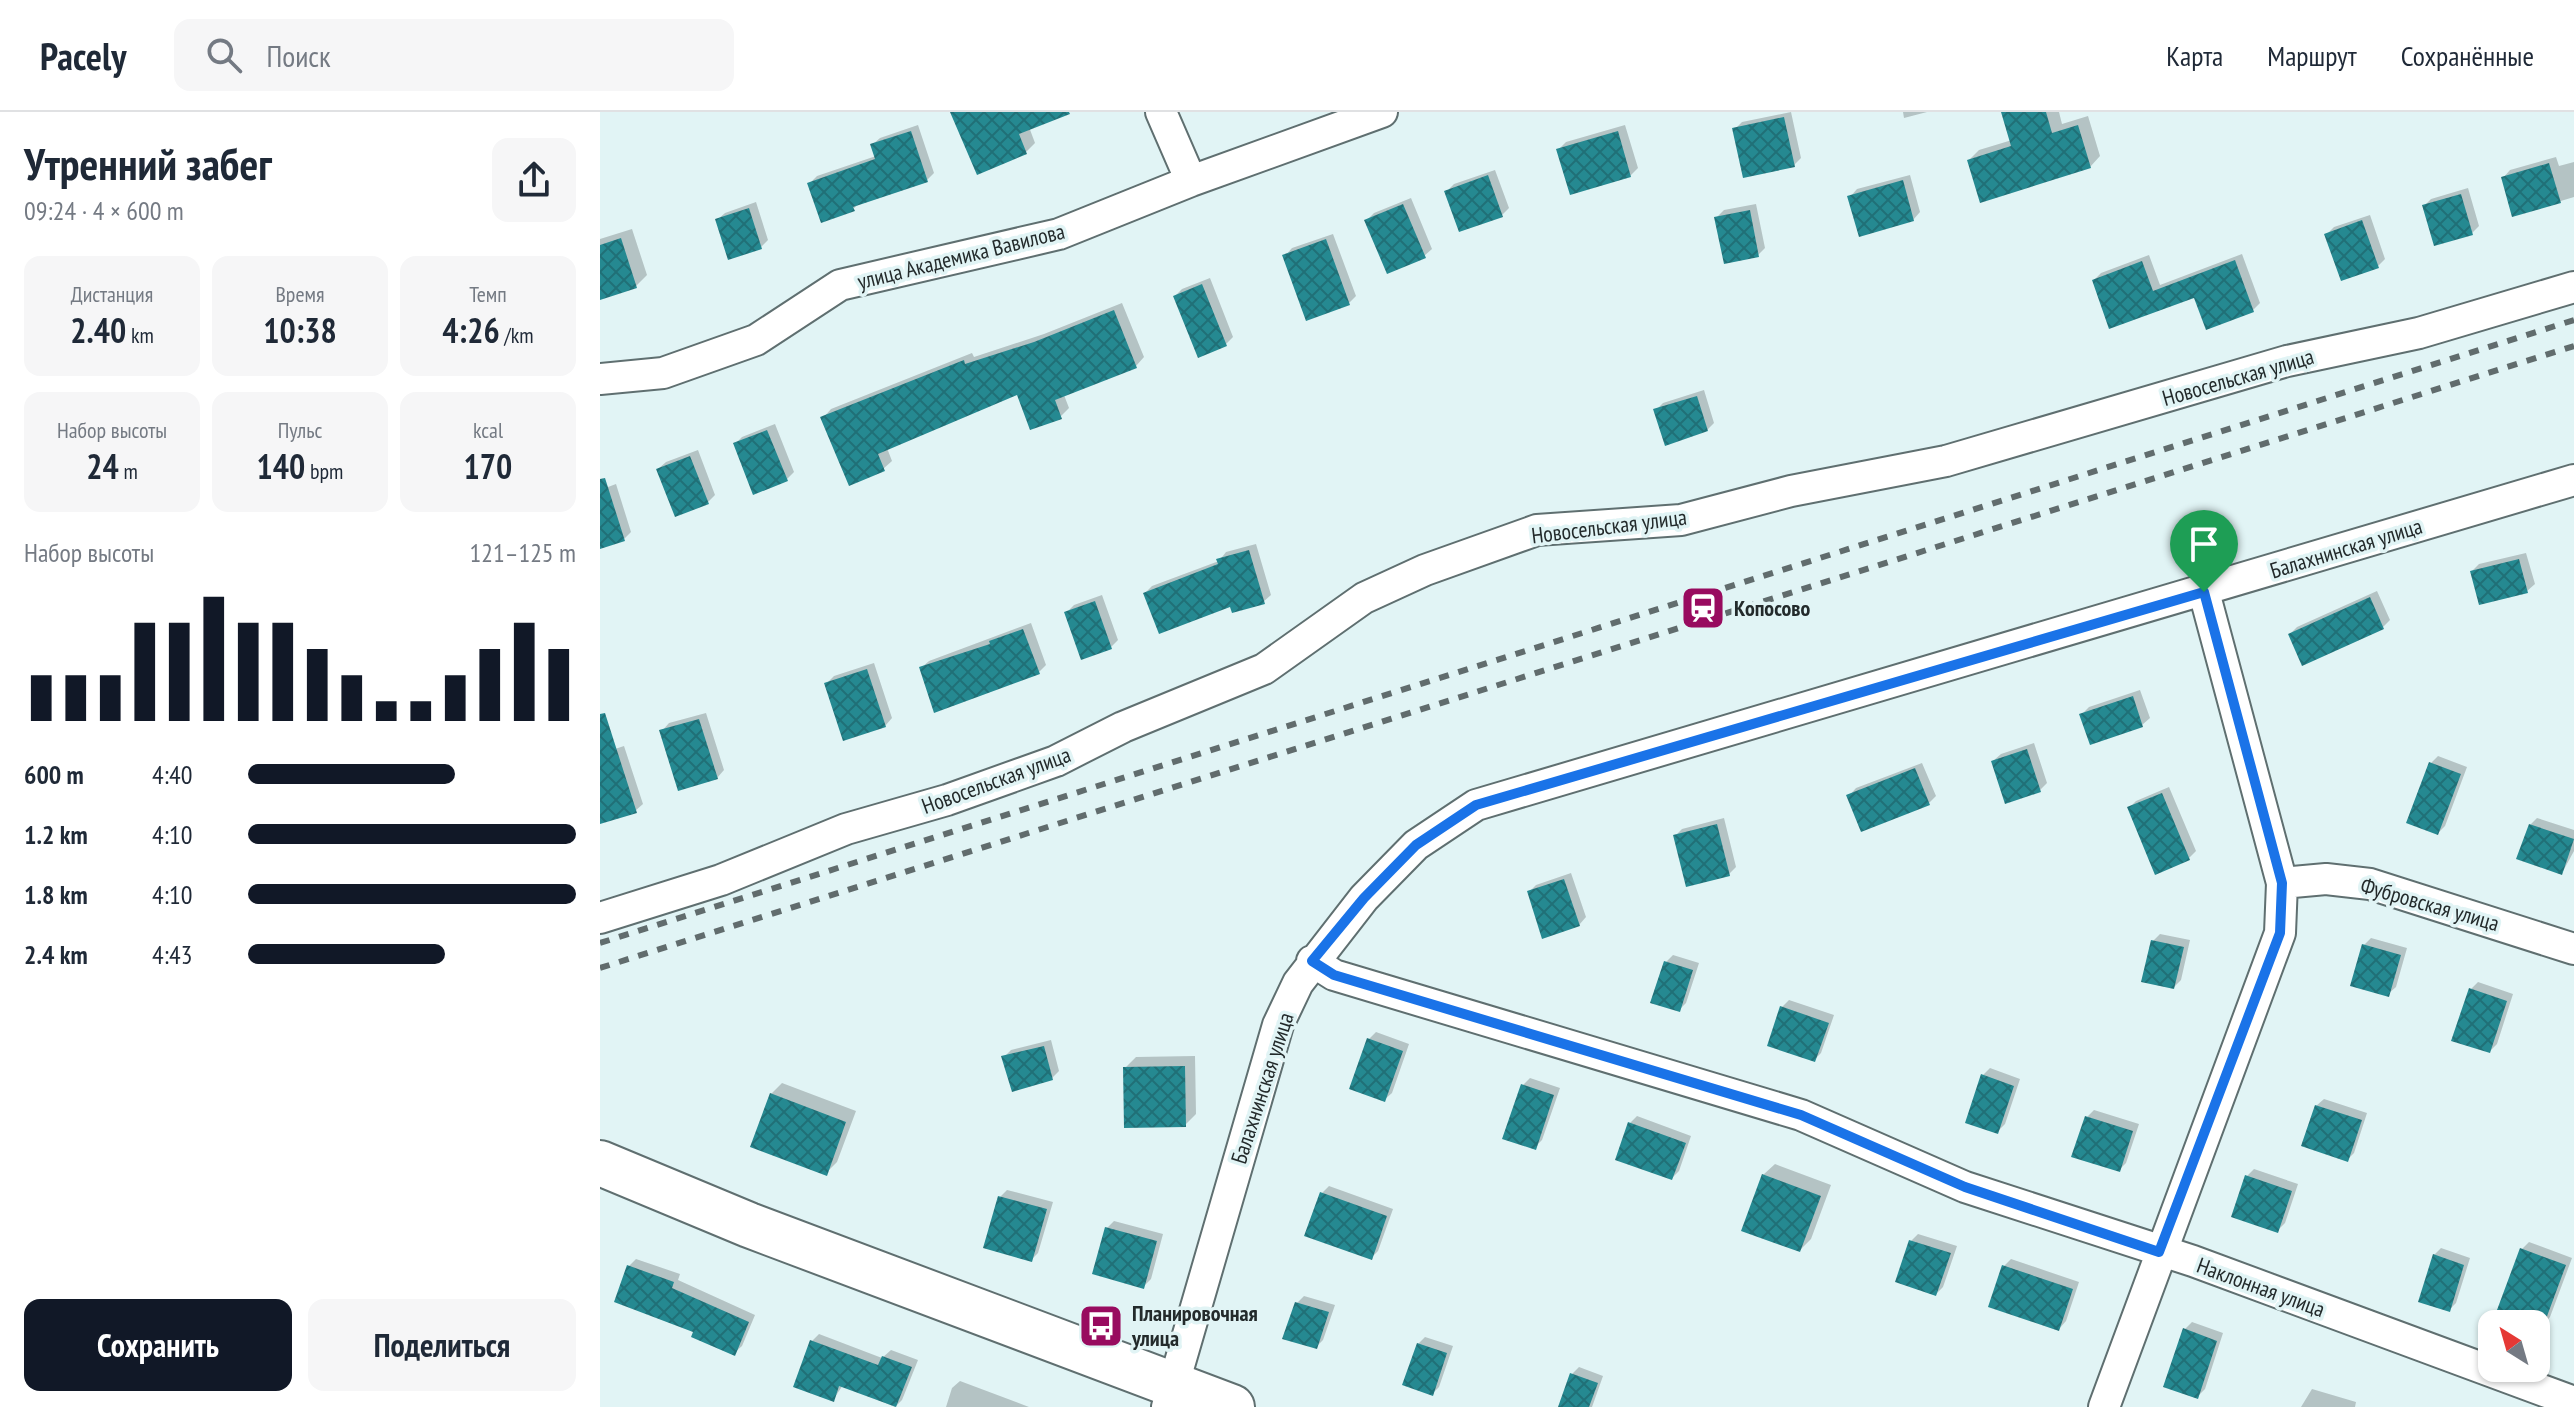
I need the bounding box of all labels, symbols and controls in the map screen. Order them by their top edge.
search box [174,19,734,91]
text: Pacely [40,31,126,80]
icon: search [202,33,246,77]
text: Поиск [266,36,331,75]
text: Карта [2166,37,2223,74]
text: Маршрут [2267,37,2357,74]
text: Сохранённые [2401,37,2534,74]
text: Утренний забег [24,135,272,192]
button: share [492,138,576,222]
text: 09:24 · 4 × 600 m [24,194,184,227]
street label: улица Академика Вавилова [854,217,1068,295]
text: Дистанция [71,280,153,308]
text: Время [275,280,325,308]
text: Темп [469,280,507,308]
text: 2.40 [70,308,126,352]
text: 10:38 [263,308,337,352]
text: 4:26 [442,308,500,352]
text: km [126,321,154,349]
text: /km [500,321,534,349]
street label: Новосельская улица [2159,342,2317,412]
text: Набор высоты [57,416,167,444]
text: Пульс [278,416,322,444]
text: kcal [473,416,503,444]
text: 24 [86,444,119,488]
text: 140 [257,444,305,488]
text: 170 [464,444,512,488]
text: m [119,457,138,485]
text: bpm [305,457,343,485]
street label: Новосельская улица [1530,503,1688,549]
pin [2170,510,2238,592]
street label: Балахнинская улица [2267,512,2425,584]
icon: arrive [2182,522,2226,566]
text: Набор высоты [24,536,154,569]
text: 121–125 m [470,536,576,569]
station icon: Копосово [1679,584,1727,632]
place label: Копосово [1734,594,1811,622]
street label: Новосельская улица [918,740,1074,820]
text: 600 m [24,758,84,791]
text: 4:40 [152,758,192,791]
text: 1.2 km [24,818,88,851]
text: 4:10 [152,818,192,851]
street label: Фубровская улица [2358,871,2502,937]
text: 1.8 km [24,878,88,911]
text: 4:10 [152,878,192,911]
text: 2.4 km [24,938,88,971]
text: 4:43 [152,938,192,971]
street label: Балахнинская улица [1224,1009,1300,1167]
street label: Наклонная улица [2193,1251,2329,1323]
button: Сохранить [24,1299,292,1391]
button: Поделиться [308,1299,576,1391]
place label: Планировочная улица [1131,1299,1258,1352]
bus stop icon: Планировочная улица [1077,1302,1125,1350]
north arrow [2478,1310,2550,1382]
map controls [2478,1310,2550,1382]

